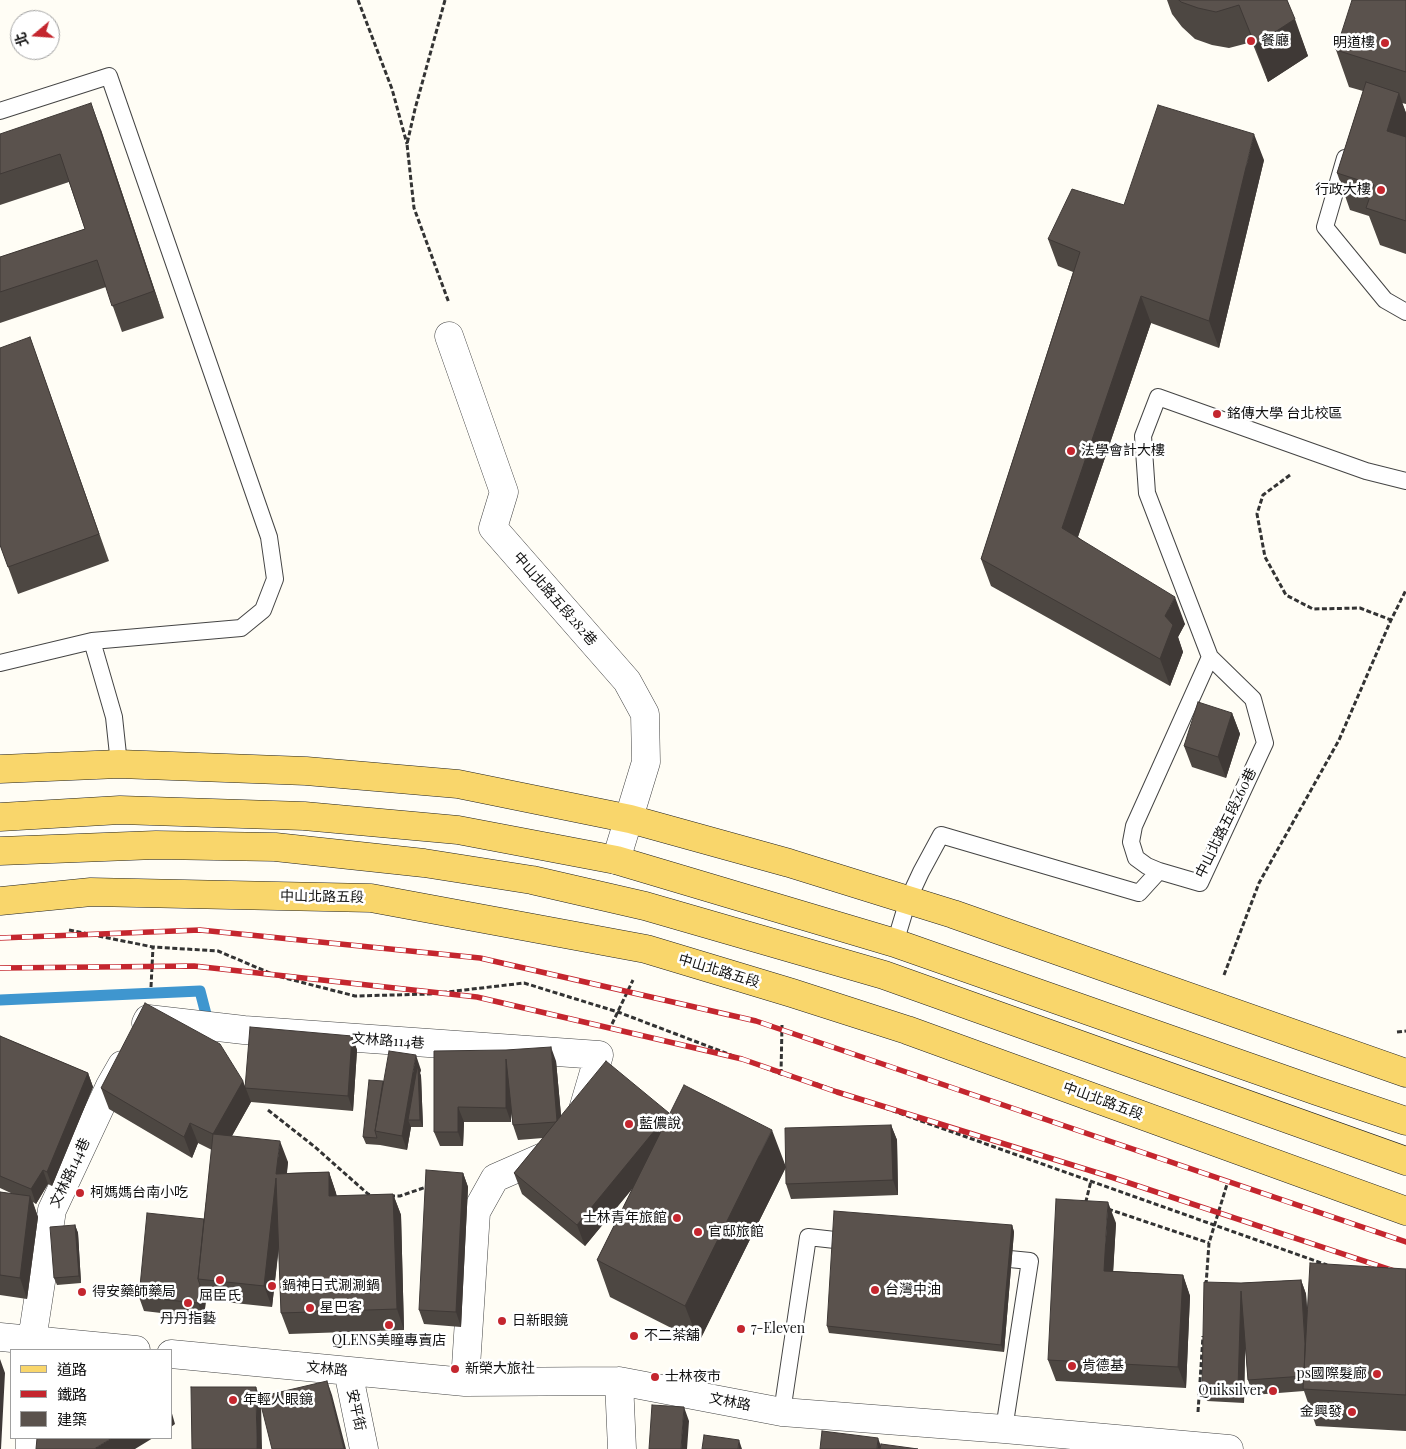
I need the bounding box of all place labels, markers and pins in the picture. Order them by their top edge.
place label: 餐廳 [1261,33,1289,49]
marker: 餐廳 [1245,35,1257,47]
place label: 明道樓 [1333,35,1375,51]
marker: 明道樓 [1379,37,1391,49]
place label: 行政大樓 [1315,182,1371,198]
marker: 行政大樓 [1375,184,1387,196]
place label: 銘傳大學 台北校區 [1227,406,1342,422]
marker: 銘傳大學 台北校區 [1211,408,1223,420]
place label: 法學會計大樓 [1081,443,1165,459]
marker: 法學會計大樓 [1065,445,1077,457]
place label: 藍儂說 [639,1116,681,1132]
marker: 藍儂說 [623,1118,635,1130]
place label: 柯媽媽台南小吃 [90,1185,188,1201]
marker: 柯媽媽台南小吃 [74,1187,86,1199]
place label: 士林青年旅館 [583,1210,667,1226]
marker: 士林青年旅館 [671,1212,683,1224]
place label: 官邸旅館 [708,1224,764,1240]
marker: 官邸旅館 [692,1226,704,1238]
marker: 屈臣氏 [214,1274,226,1286]
place label: 鍋神日式涮涮鍋 [282,1278,380,1294]
marker: 鍋神日式涮涮鍋 [266,1280,278,1292]
place label: 台灣中油 [885,1282,941,1298]
place label: 得安藥師藥局 [92,1284,176,1300]
marker: 台灣中油 [869,1284,881,1296]
marker: 得安藥師藥局 [76,1286,88,1298]
place label: 屈臣氏 [199,1288,241,1304]
marker: 丹丹指藝 [182,1297,194,1309]
place label: 星巴客 [320,1300,362,1316]
marker: 星巴客 [304,1302,316,1314]
place label: 丹丹指藝 [160,1311,216,1327]
place label: 日新眼鏡 [512,1313,568,1329]
marker: 日新眼鏡 [496,1315,508,1327]
marker: QLENS美瞳專賣店 [383,1319,395,1331]
place label: 7-Eleven [751,1321,805,1337]
marker: 7-Eleven [735,1323,747,1335]
place label: 不二茶舖 [644,1328,700,1344]
marker: 不二茶舖 [628,1330,640,1342]
place label: QLENS美瞳專賣店 [332,1333,446,1349]
place label: 肯德基 [1082,1358,1124,1374]
marker: 肯德基 [1066,1360,1078,1372]
place label: 新榮大旅社 [465,1361,535,1377]
marker: 新榮大旅社 [449,1363,461,1375]
place label: ps國際髮廊 [1297,1366,1367,1382]
marker: ps國際髮廊 [1371,1368,1383,1380]
place label: 士林夜市 [665,1369,721,1385]
marker: 士林夜市 [649,1371,661,1383]
place label: Quiksilver [1198,1383,1263,1399]
marker: Quiksilver [1267,1385,1279,1397]
place label: 年輕人眼鏡 [243,1392,313,1408]
marker: 年輕人眼鏡 [227,1394,239,1406]
place label: 金興發 [1300,1404,1342,1420]
marker: 金興發 [1346,1406,1358,1418]

